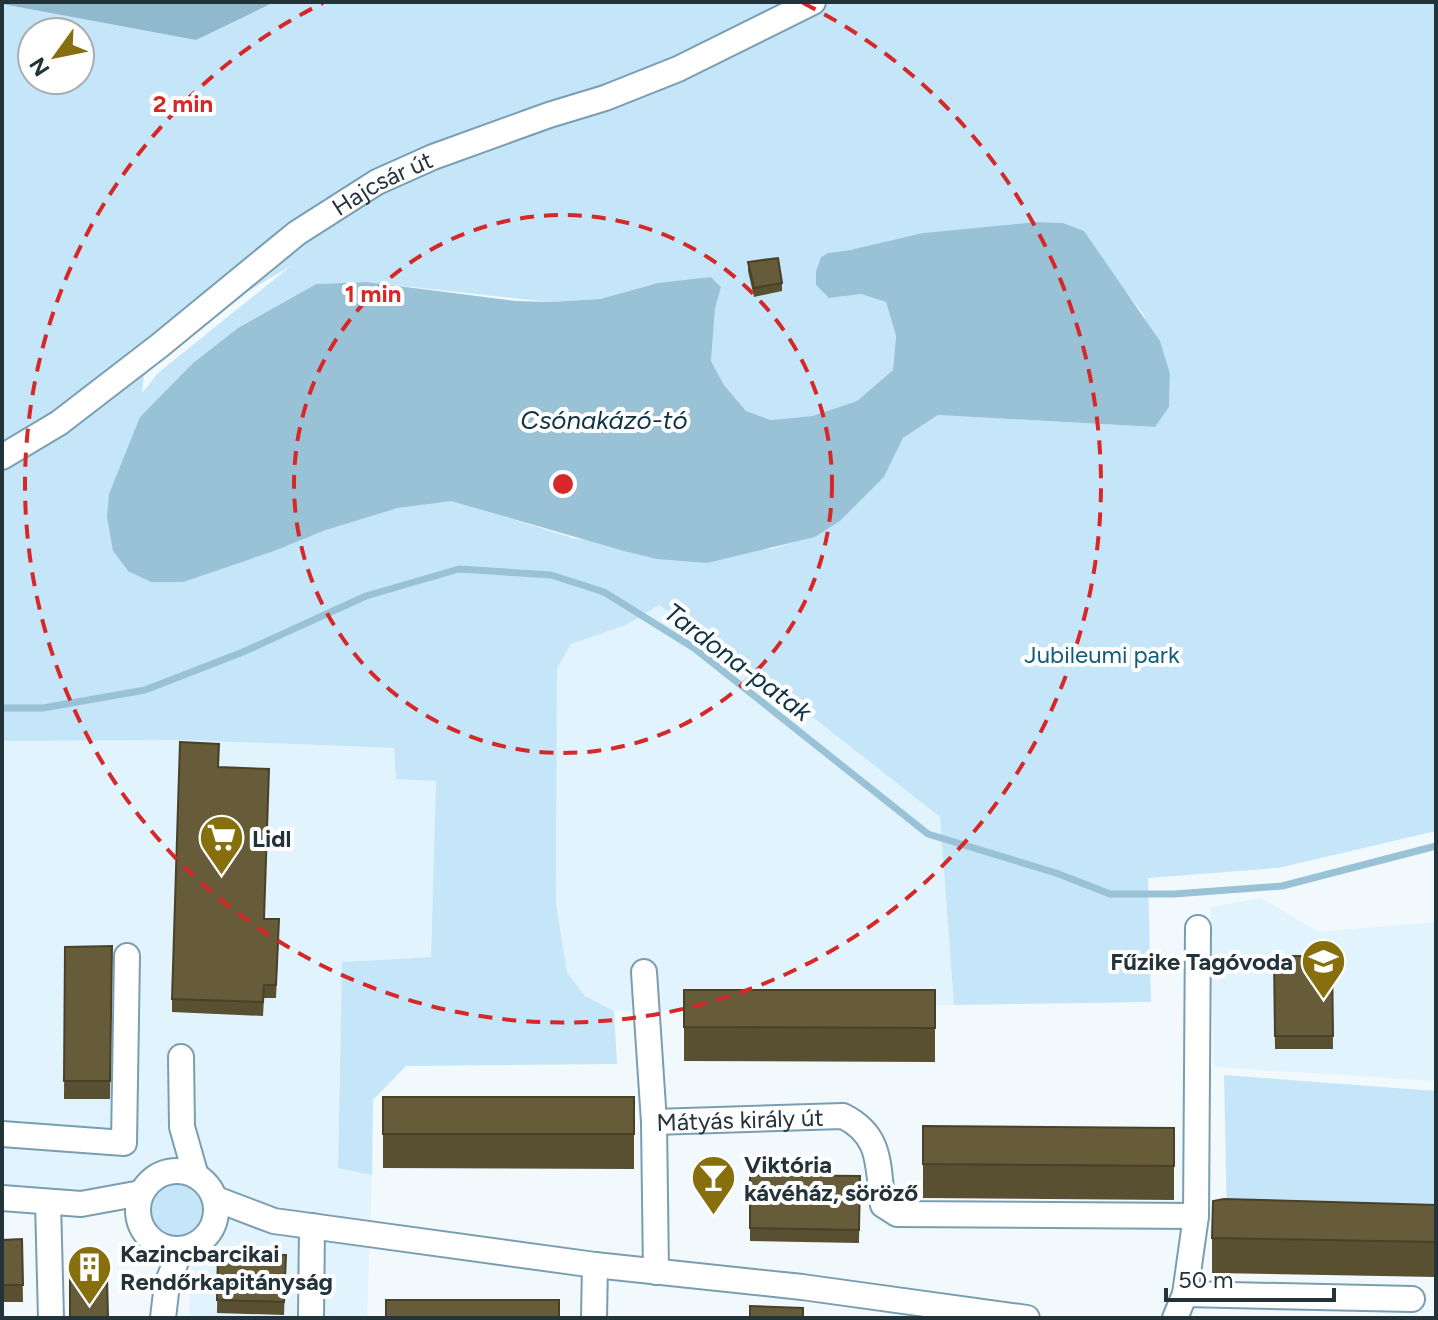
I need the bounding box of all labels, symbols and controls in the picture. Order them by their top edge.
north arrow [16,16,96,96]
text: N [24,52,56,81]
text: 2 min [153,89,213,118]
street label: Hajcsár út [326,145,437,221]
text: 1 min [345,279,401,308]
water label: Csónakázó-tó [520,404,688,436]
centre of rings [549,470,577,498]
water label: Tardona-patak [658,596,819,729]
park label: Jubileumi park [1024,640,1180,669]
supermarket icon: Lidl [197,814,245,877]
place label: Lidl [252,824,291,853]
school or university icon: Fűzike Tagóvoda [1300,937,1348,1000]
place label: Fűzike Tagóvoda [1110,947,1293,976]
street label: Mátyás király út [656,1102,824,1136]
place label: Viktória kávéház, söröző [744,1150,918,1207]
bar icon: Viktória kávéház, söröző [689,1154,737,1217]
place label: Kazincbarcikai Rendőrkapitányság [120,1239,333,1296]
building icon: Kazincbarcikai Rendőrkapitányság [65,1243,113,1306]
scale bar [1166,1252,1334,1302]
text: 50 m [1178,1265,1234,1294]

